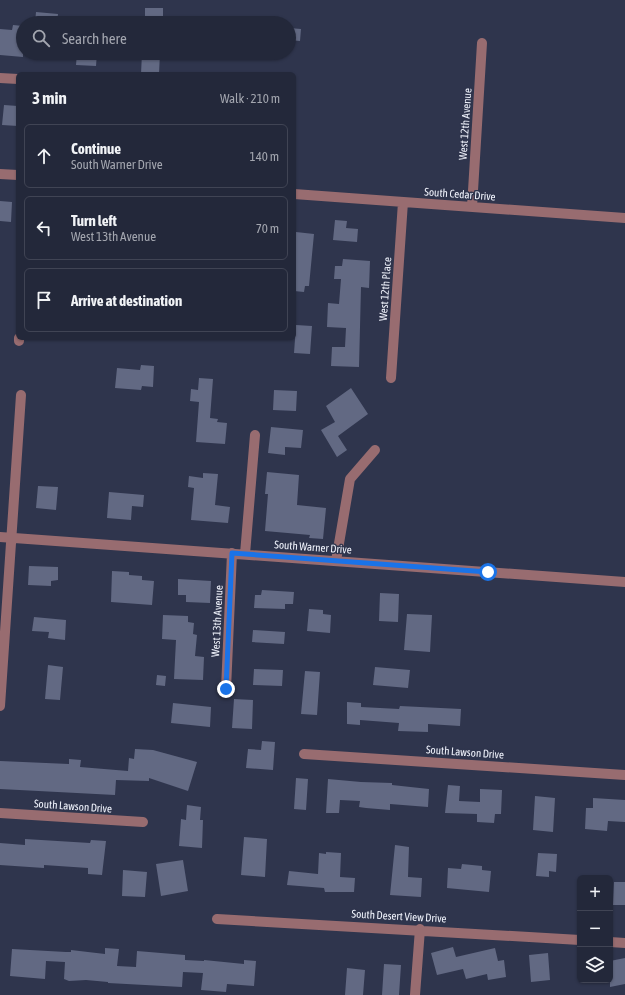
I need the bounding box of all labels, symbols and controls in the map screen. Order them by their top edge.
search box [16,16,296,60]
icon: search [30,27,52,49]
text: Search here [62,30,127,47]
text: 3 min [32,88,67,108]
street label: West 12th Avenue [457,88,473,160]
text: Walk · 210 m [220,91,280,106]
text: Continue [71,140,121,157]
icon: ahead [33,145,55,167]
text: 140 m [250,149,279,164]
text: South Warner Drive [71,157,163,172]
street label: South Cedar Drive [424,186,496,202]
text: Turn left [71,212,117,229]
icon: left [33,217,55,239]
text: 70 m [256,221,279,236]
text: West 13th Avenue [71,229,156,244]
street label: West 12th Place [377,257,393,321]
icon: arrive [33,289,55,311]
text: Arrive at destination [71,292,182,309]
street label: South Warner Drive [274,538,352,556]
route start [479,563,497,581]
street label: West 13th Avenue [209,585,225,657]
route end [217,680,235,698]
street label: South Lawson Drive [426,743,504,761]
street label: South Lawson Drive [34,797,112,815]
map controls [577,875,613,983]
button: + [577,875,613,911]
street label: South Desert View Drive [351,908,447,924]
button: − [577,911,613,947]
button: layers [577,947,613,983]

